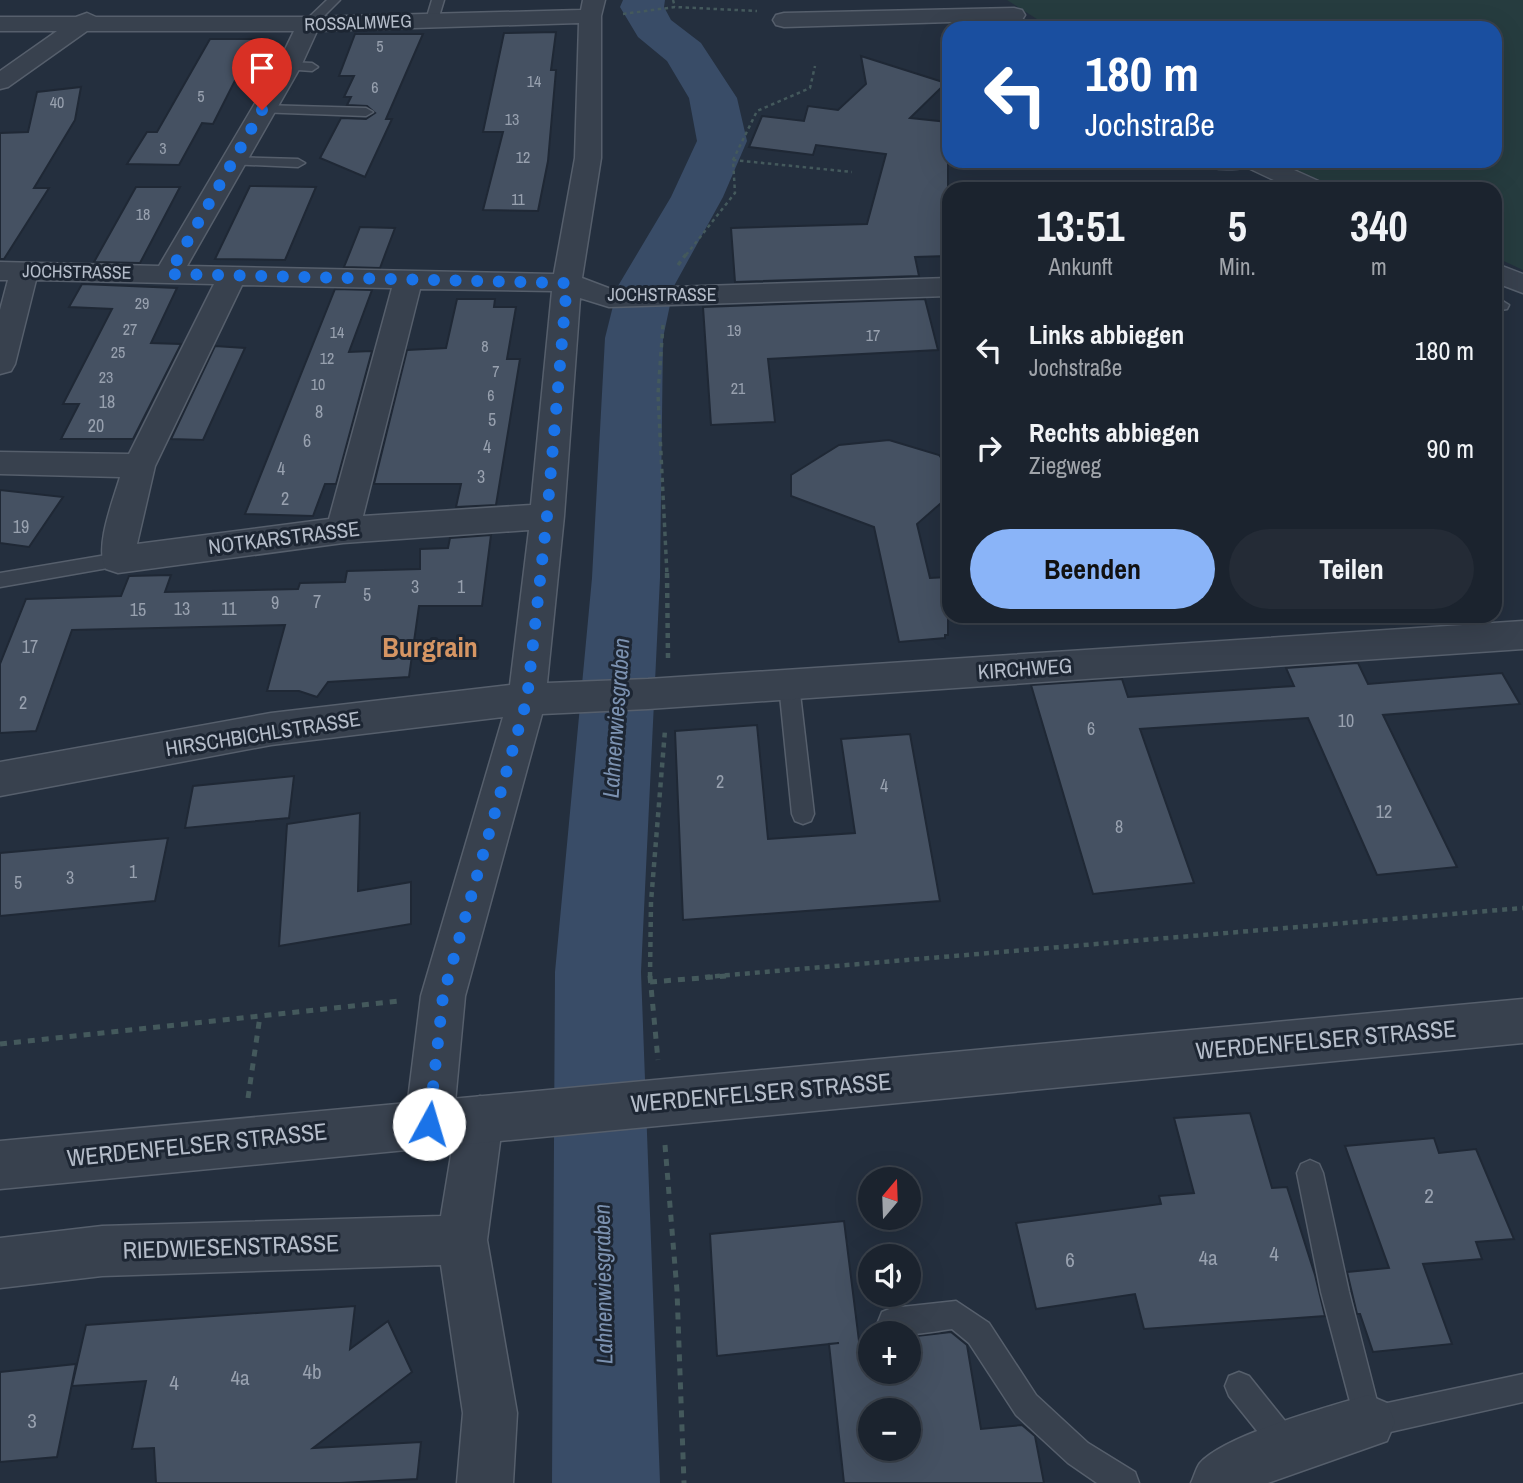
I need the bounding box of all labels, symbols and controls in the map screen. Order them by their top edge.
street label: ROSSALMWEG [304,8,412,37]
house number: 5 [376,35,384,57]
pin [232,38,292,110]
text: 180 m [1085,40,1199,106]
icon: arrive [243,49,281,87]
icon: left [970,49,1061,140]
house number: 14 [527,70,541,92]
house number: 6 [371,76,379,98]
house number: 5 [197,85,205,107]
house number: 40 [50,91,64,113]
text: Jochstraße [1085,103,1215,146]
house number: 13 [505,108,519,130]
house number: 3 [159,137,167,159]
house number: 12 [516,146,530,168]
house number: 11 [511,188,526,210]
text: 13:51 [1036,198,1125,254]
text: 5 [1228,198,1247,254]
text: 340 [1350,198,1408,254]
house number: 18 [136,203,150,225]
text: Ankunft [1048,251,1112,282]
text: Min. [1219,251,1256,282]
text: m [1371,251,1387,282]
street label: JOCHSTRASSE [22,258,132,285]
street label: JOCHSTRASSE [607,282,717,307]
house number: 29 [135,292,149,314]
text: Links abbiegen [1029,317,1184,352]
house number: 27 [123,318,137,340]
house number: 19 [727,319,741,341]
house number: 14 [330,321,344,343]
house number: 17 [866,324,880,346]
icon: left [970,331,1008,369]
text: 180 m [1415,333,1474,368]
house number: 8 [481,335,489,357]
house number: 25 [111,341,125,363]
house number: 12 [320,347,334,369]
text: Jochstraße [1029,352,1122,383]
house number: 7 [492,360,500,382]
house number: 23 [99,366,113,388]
house number: 10 [311,373,325,395]
house number: 21 [731,377,746,399]
house number: 6 [487,384,495,406]
house number: 18 [99,389,115,414]
house number: 8 [315,399,323,424]
house number: 5 [488,407,496,432]
house number: 20 [88,413,104,438]
text: Rechts abbiegen [1029,415,1200,450]
house number: 6 [303,428,311,453]
icon: right [970,429,1008,467]
text: 90 m [1427,431,1474,466]
house number: 4 [483,434,491,459]
text: Ziegweg [1029,450,1101,481]
house number: 4 [277,456,285,481]
house number: 3 [477,464,485,489]
house number: 2 [281,486,289,511]
house number: 19 [13,514,29,539]
street label: NOTKARSTRASSE [207,514,361,561]
button: Beenden [970,529,1215,609]
button: Teilen [1229,529,1474,609]
house number: 3 [411,574,419,599]
house number: 1 [457,574,466,599]
house number: 5 [363,582,371,607]
house number: 7 [313,589,321,614]
house number: 9 [271,590,279,615]
house number: 13 [174,596,190,621]
house number: 11 [221,596,237,621]
house number: 15 [130,597,146,622]
district label: Burgrain [382,628,478,666]
house number: 17 [22,634,38,659]
water label: Lahnenwiesgraben [594,637,637,799]
street label: KIRCHWEG [977,651,1073,686]
house number: 2 [19,690,27,715]
street label: HIRSCHBICHLSTRASSE [163,704,363,763]
house number: 10 [1338,708,1354,733]
house number: 6 [1087,716,1095,741]
house number: 2 [716,769,724,794]
house number: 4 [880,773,888,798]
house number: 12 [1376,799,1392,824]
house number: 8 [1115,814,1123,839]
house number: 1 [129,859,138,884]
house number: 3 [66,865,74,890]
house number: 5 [14,870,22,895]
street label: WERDENFELSER STRASSE [1194,1012,1457,1066]
street label: WERDENFELSER STRASSE [629,1065,892,1119]
position arrow [392,1087,466,1161]
street label: WERDENFELSER STRASSE [65,1114,329,1174]
north arrow [858,1167,920,1230]
map controls [858,1167,921,1461]
house number: 2 [1424,1181,1434,1210]
water label: Lahnenwiesgraben [586,1204,619,1364]
street label: RIEDWIESENSTRASSE [122,1226,340,1266]
house number: 4 [1269,1239,1279,1268]
house number: 4a [1198,1243,1218,1272]
button: sound [858,1244,921,1307]
house number: 6 [1065,1245,1075,1274]
button: + [858,1321,921,1384]
house number: 4b [302,1357,322,1386]
house number: 4a [230,1363,250,1392]
house number: 4 [169,1368,179,1397]
button: − [858,1398,921,1461]
house number: 3 [27,1406,37,1435]

